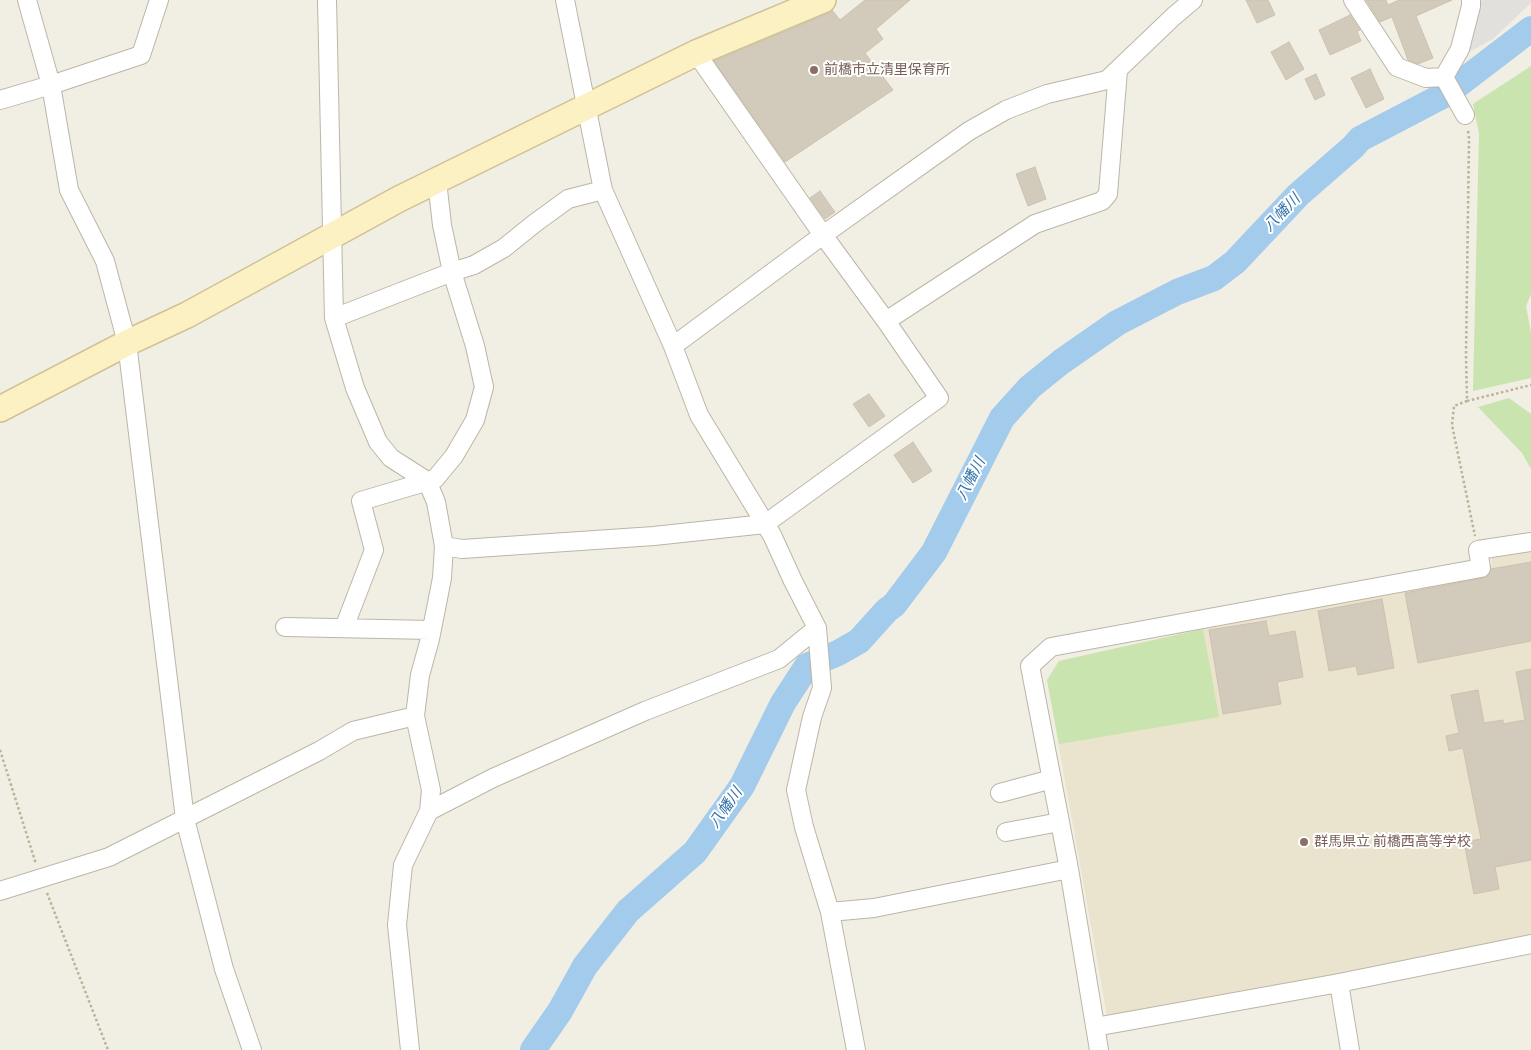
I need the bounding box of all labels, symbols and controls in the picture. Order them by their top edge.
place label: 前橋市立清里保育所 [824,62,950,78]
marker: 前橋市立清里保育所 [808,64,820,76]
water label: 八幡川 [1260,191,1304,235]
water label: 八幡川 [953,455,989,503]
water label: 八幡川 [706,784,746,832]
place label: 群馬県立 前橋西高等学校 [1314,834,1471,850]
marker: 群馬県立 前橋西高等学校 [1298,836,1310,848]

